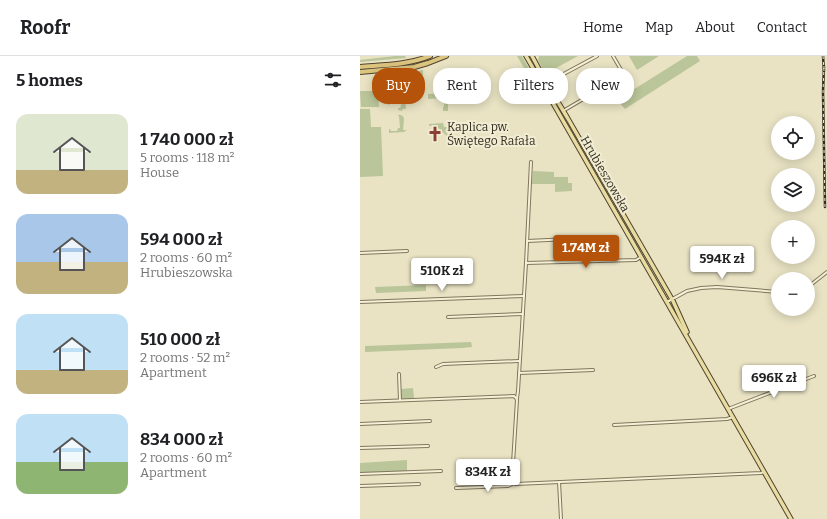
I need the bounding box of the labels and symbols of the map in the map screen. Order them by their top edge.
place label: Kaplica pw. Świętego Rafała [447,120,536,148]
church icon: Kaplica pw. Świętego Rafała [426,125,444,143]
street label: Hrubieszowska [578,133,633,215]
pin: 1.74M zł [545,235,627,269]
pin: 594K zł [685,246,759,280]
pin: 510K zł [405,258,479,292]
pin: 696K zł [737,365,811,399]
pin: 834K zł [451,459,525,493]

